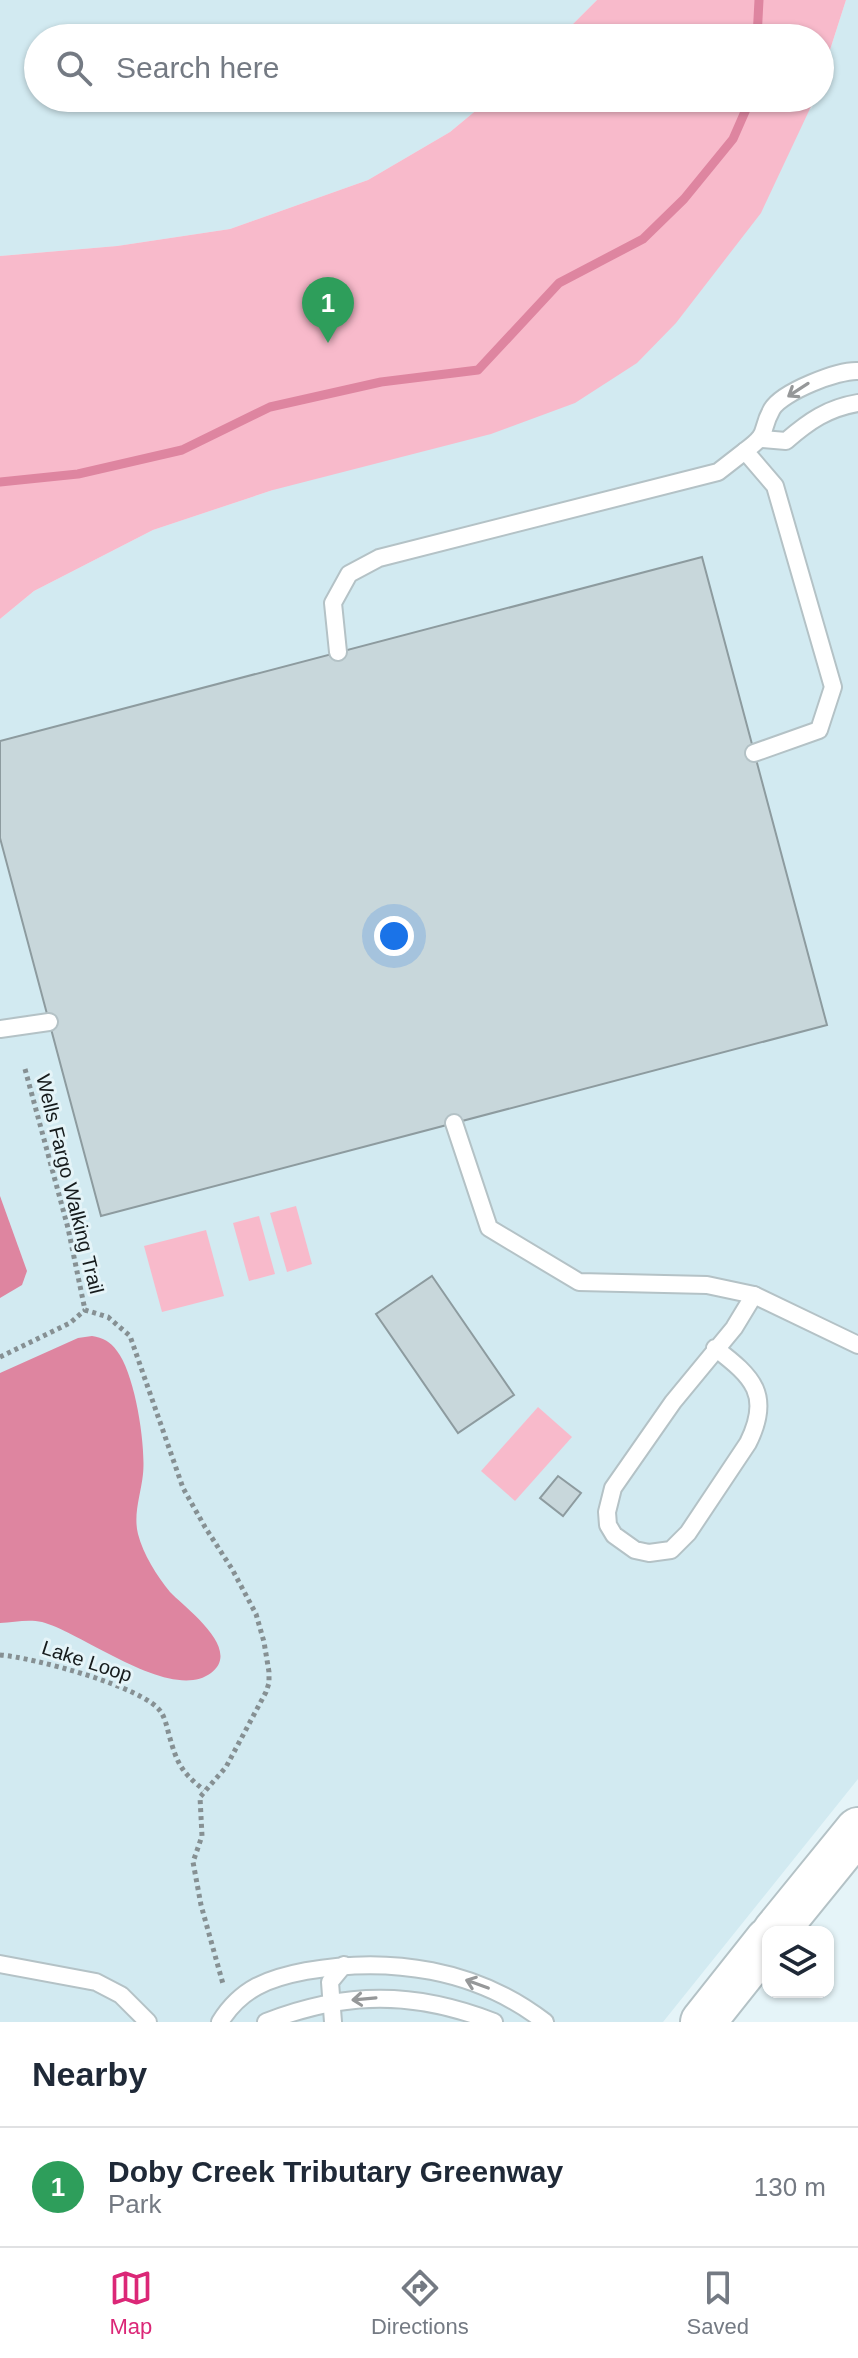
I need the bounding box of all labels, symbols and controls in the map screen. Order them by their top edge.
search box [24,24,834,112]
icon: search [52,46,96,90]
text: Search here [116,51,279,84]
pin: 1 [302,277,354,343]
one-way arrow [787,382,810,398]
your location [374,916,414,956]
street label: Wells Fargo Walking Trail [32,1072,108,1296]
street label: Lake Loop [39,1636,135,1686]
map controls [762,1926,834,1998]
button: layers [762,1926,834,1998]
one-way arrow [465,1976,490,1990]
one-way arrow [351,1992,378,2007]
text: Nearby [32,2055,147,2093]
text: Doby Creek Tributary Greenway [108,2155,563,2188]
text: 1 [51,2172,65,2202]
text: 130 m [754,2172,826,2202]
text: Park [108,2189,161,2219]
tab: Map [109,2266,153,2340]
tab: Directions [371,2266,469,2340]
tab: Saved [687,2266,749,2340]

